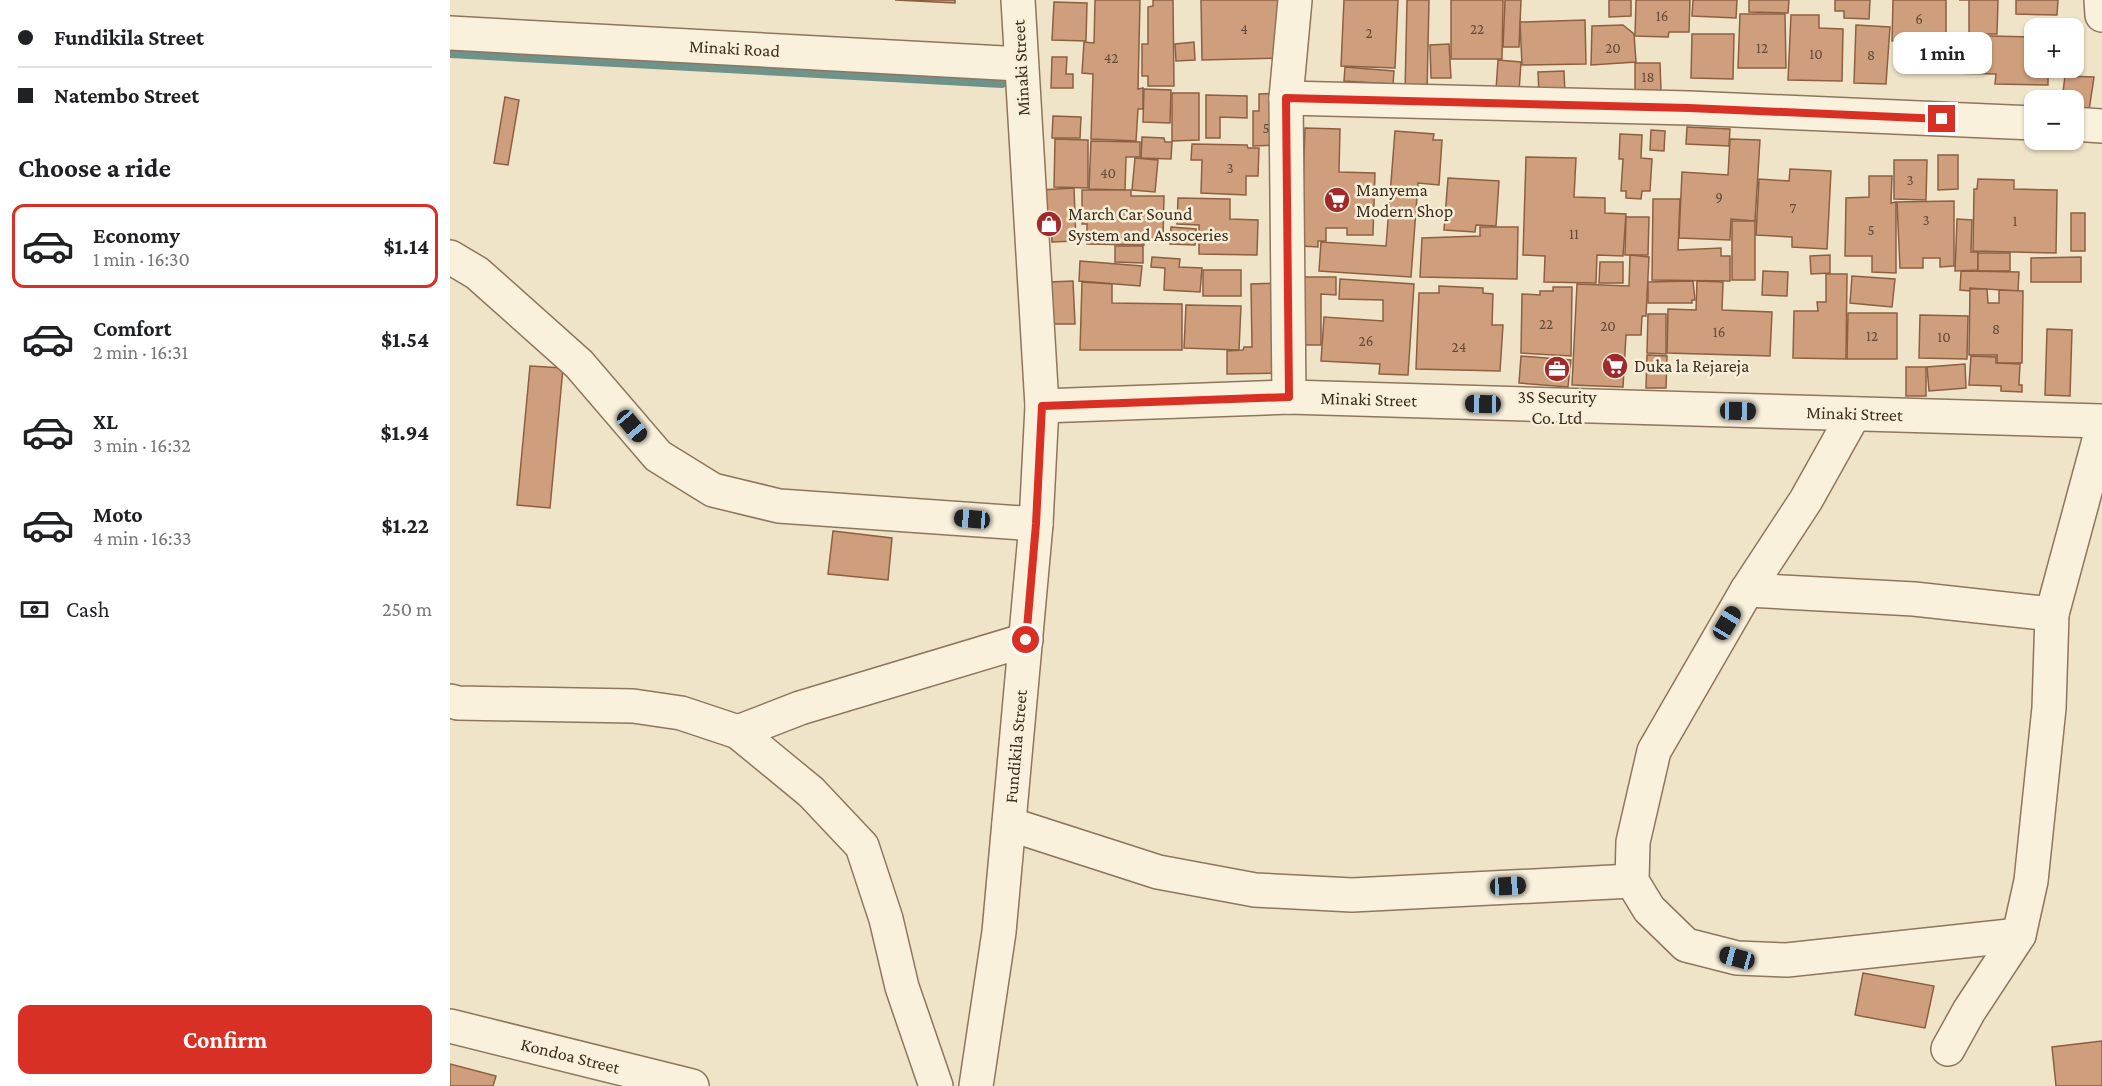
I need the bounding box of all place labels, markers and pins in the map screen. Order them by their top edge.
place label: Manyema Modern Shop [1356,180,1453,221]
supermarket icon: Manyema Modern Shop [1322,185,1352,215]
place label: March Car Sound System and Assoceries [1068,204,1229,245]
shop icon: March Car Sound System and Assoceries [1034,209,1064,239]
supermarket icon: Duka la Rejareja [1600,351,1630,381]
office icon: 3S Security Co. Ltd [1542,354,1572,384]
place label: Duka la Rejareja [1634,356,1749,377]
place label: 3S Security Co. Ltd [1518,387,1597,428]

